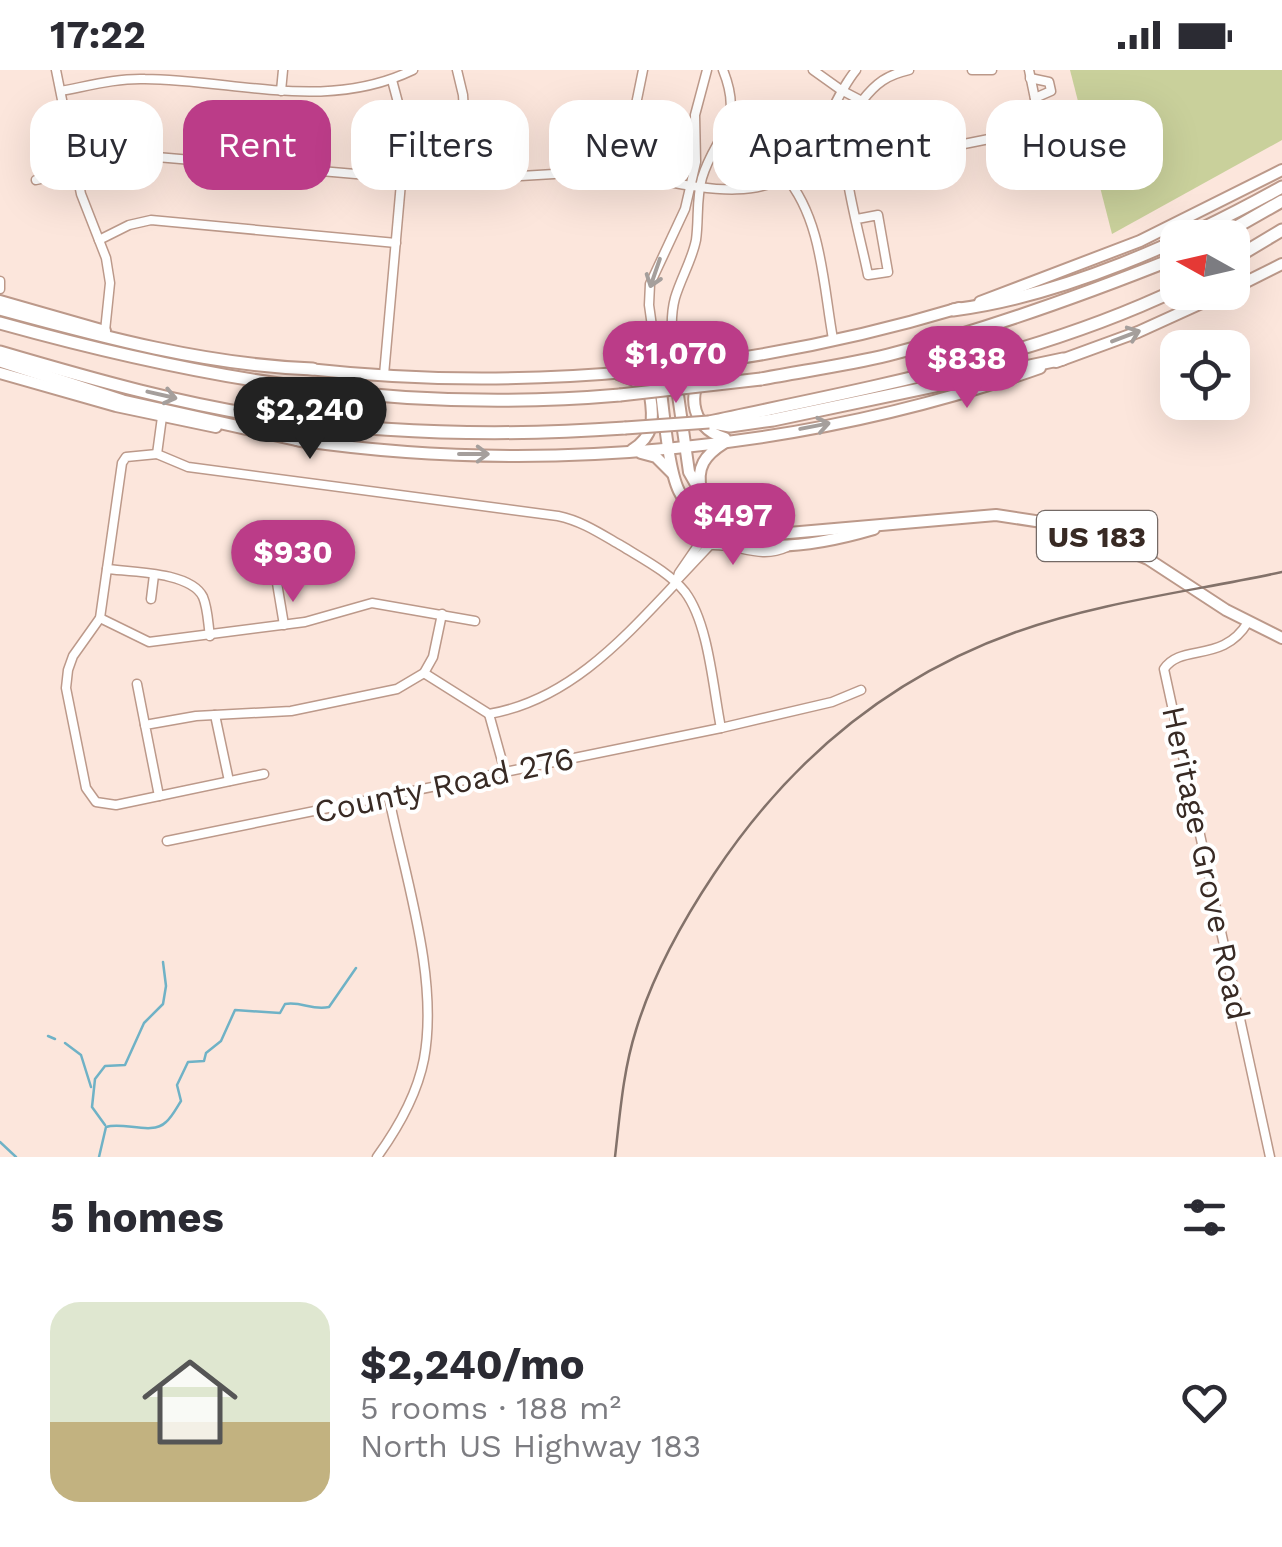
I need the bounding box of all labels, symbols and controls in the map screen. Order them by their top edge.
text: 17:22 [50,13,146,57]
chip: Buy [30,100,163,190]
chip: Rent [183,100,331,190]
chip: Filters [351,100,529,190]
chip: New [549,100,693,190]
chip: Apartment [713,100,966,190]
chip: House [986,100,1163,190]
north arrow [1160,220,1250,310]
map controls [1160,220,1250,420]
one-way arrow [645,257,663,288]
pin: $1,070 [595,321,757,406]
pin: $838 [908,326,1026,411]
one-way arrow [1110,326,1141,344]
button: locate [1160,330,1250,420]
text: $1,070 [625,334,727,372]
text: $838 [927,339,1007,377]
pin: $2,240 [229,377,391,462]
one-way arrow [145,387,177,406]
text: $2,240 [256,390,364,428]
one-way arrow [798,416,830,435]
one-way arrow [457,444,489,463]
pin: $497 [674,483,792,568]
text: $497 [693,496,773,534]
road number: US 183 [1037,511,1157,561]
pin: $930 [234,520,352,605]
text: $930 [253,533,333,571]
street label: Heritage Grove Road [1154,702,1258,1024]
street label: County Road 276 [311,739,577,831]
icon: filters [1177,1190,1232,1245]
text: 5 homes [50,1193,224,1242]
text: $2,240/mo [360,1340,585,1389]
icon: home [130,1342,250,1462]
icon: heart [1177,1375,1232,1430]
text: 5 rooms · 188 m² [360,1389,621,1427]
text: North US Highway 183 [360,1427,701,1465]

